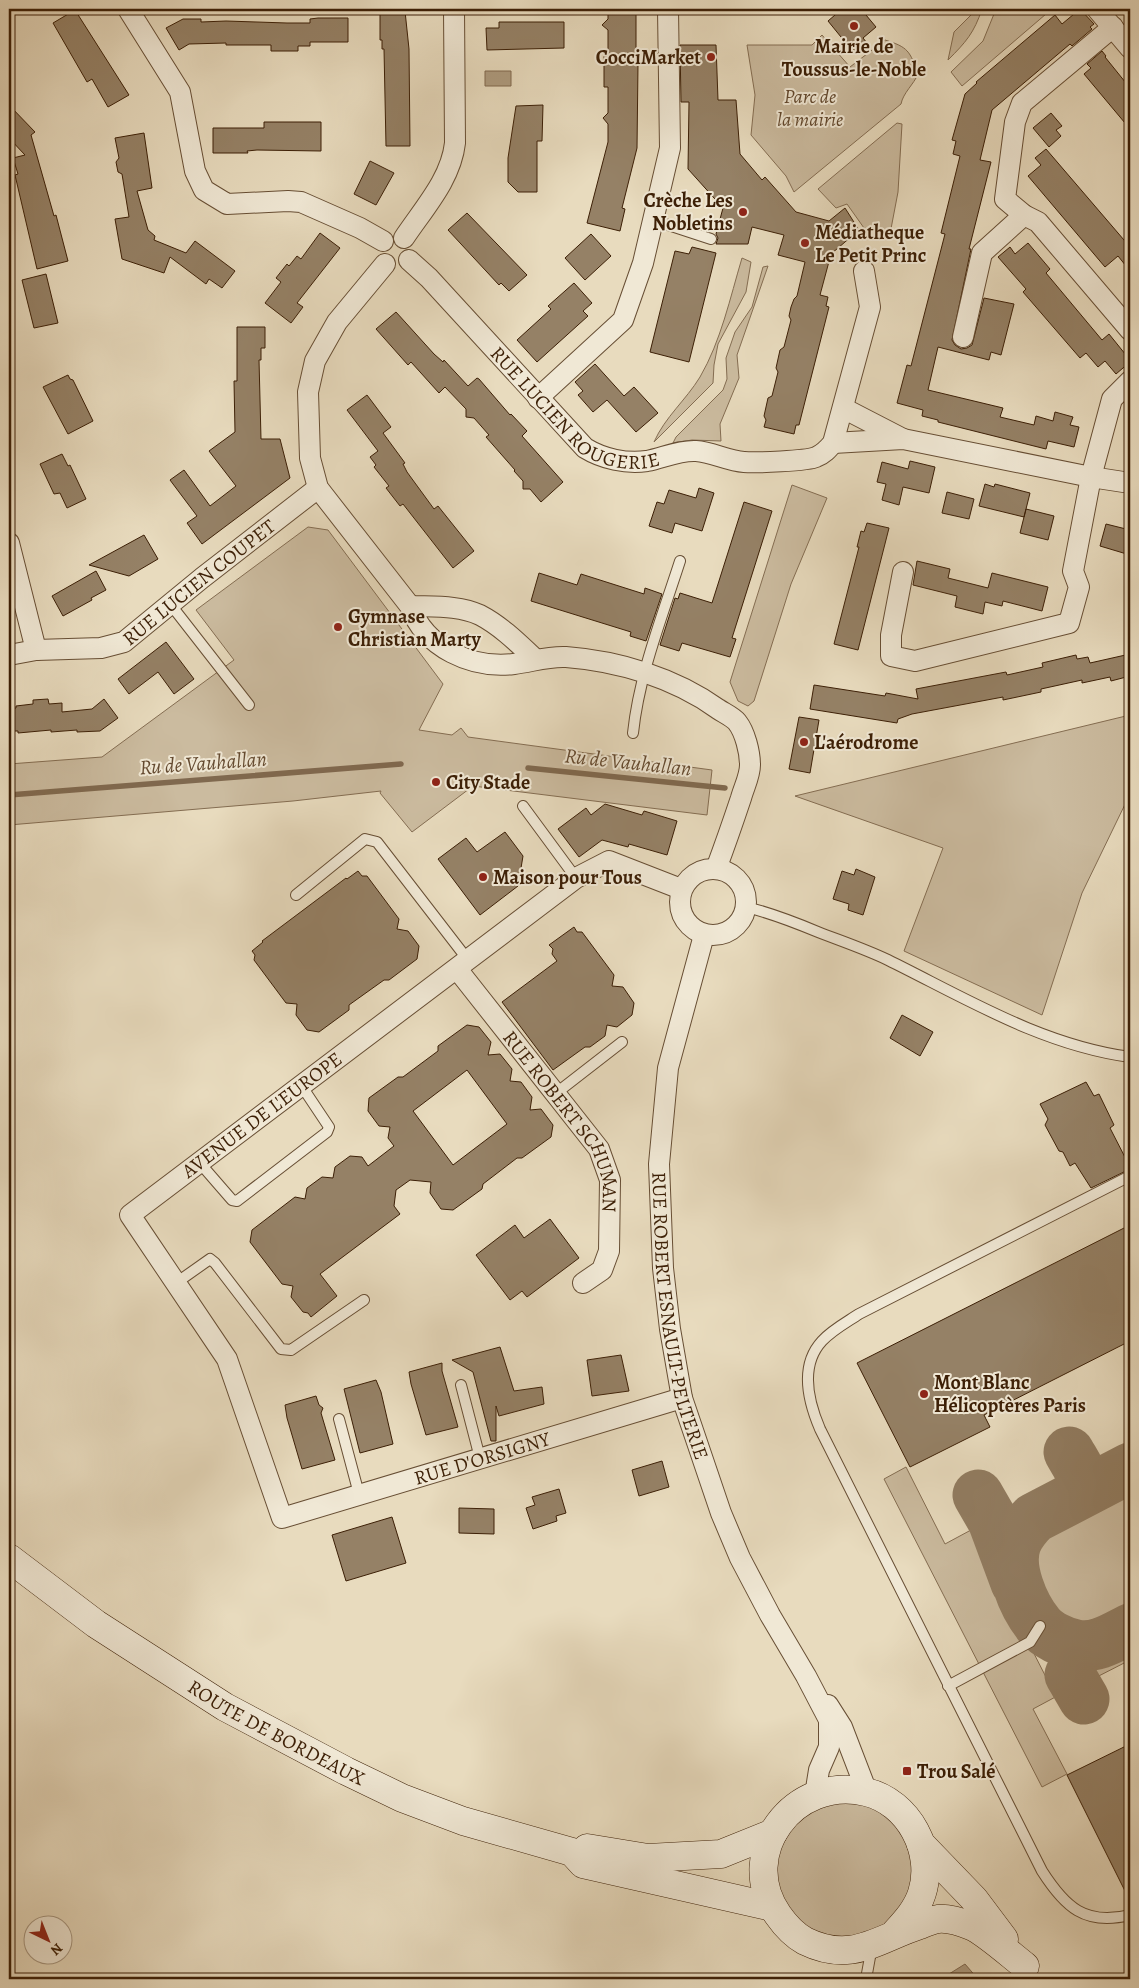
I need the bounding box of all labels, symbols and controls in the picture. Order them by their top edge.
marker: Mairie de Toussus-le-Noble [848,20,860,32]
place label: Mairie de Toussus-le-Noble [782,33,926,83]
place label: CocciMarket [596,44,701,71]
marker: CocciMarket [705,51,717,63]
park label: Parc de la mairie [777,83,843,133]
place label: Crèche Les Nobletins [644,187,733,237]
marker: Crèche Les Nobletins [737,206,749,218]
place label: Médiatheque Le Petit Princ [815,219,926,269]
marker: Médiatheque Le Petit Princ [799,237,811,249]
street label: RUE LUCIEN ROUGERIE [484,340,662,475]
street label: RUE LUCIEN COUPET [117,513,281,651]
place label: Gymnase Christian Marty [348,603,481,653]
marker: Gymnase Christian Marty [332,621,344,633]
place label: L'aérodrome [814,729,918,756]
marker: L'aérodrome [798,736,810,748]
water label: Ru de Vauhallan [563,741,693,783]
water label: Ru de Vauhallan [138,745,268,781]
place label: City Stade [446,769,530,796]
marker: City Stade [430,776,442,788]
place label: Maison pour Tous [493,864,642,891]
marker: Maison pour Tous [477,871,489,883]
street label: RUE ROBERT SCHUMAN [497,1025,625,1212]
street label: AVENUE DE L'EUROPE [175,1046,348,1185]
street label: RUE ROBERT ESNAULT-PELTERIE [646,1171,715,1463]
place label: Mont Blanc Hélicoptères Paris [934,1369,1086,1419]
marker: Mont Blanc Hélicoptères Paris [918,1388,930,1400]
street label: RUE D'ORSIGNY [411,1425,554,1491]
street label: ROUTE DE BORDEAUX [183,1673,370,1792]
place label: Trou Salé [917,1758,995,1785]
marker: Trou Salé [901,1765,913,1777]
north arrow [22,1916,72,1966]
text: N [46,1939,67,1960]

